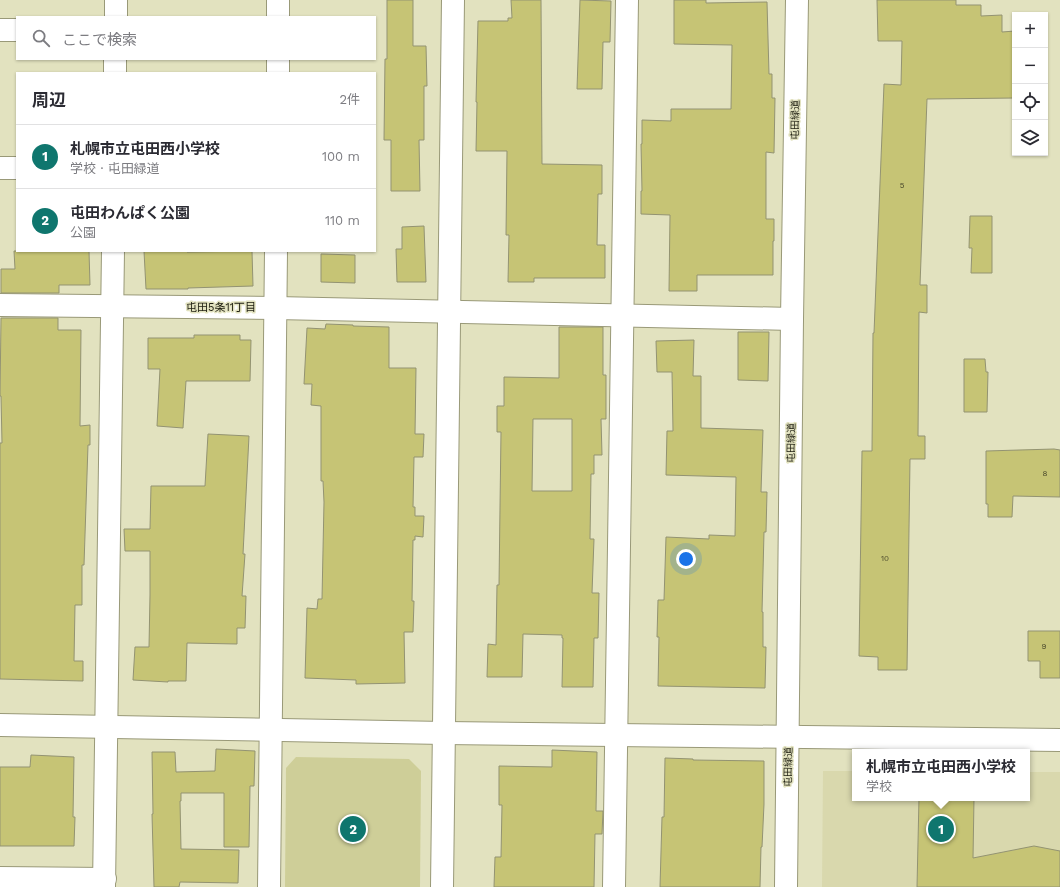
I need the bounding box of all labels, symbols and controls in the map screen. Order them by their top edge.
map controls [1012,12,1048,156]
button: + [1012,12,1048,48]
search box [16,16,376,60]
icon: search [30,27,52,49]
text: ここで検索 [62,31,137,49]
button: − [1012,48,1048,84]
button: locate [1012,84,1048,120]
text: 周辺 [32,90,66,110]
text: 2件 [339,92,360,107]
street label: 屯田緑道 [789,100,801,140]
button: layers [1012,120,1048,156]
text: 札幌市立屯田西小学校 [70,140,220,158]
text: 1 [42,149,48,164]
text: 100 m [322,149,360,164]
text: 学校 · 屯田緑道 [70,161,160,176]
house number: 5 [900,181,905,190]
text: 屯田わんぱく公園 [70,204,190,222]
text: 2 [41,213,49,228]
text: 110 m [325,213,360,228]
text: 公園 [70,225,96,240]
district label: 屯田5条11丁目 [186,301,256,314]
street label: 屯田緑道 [785,423,797,463]
house number: 8 [1043,469,1048,478]
your location [676,549,696,569]
house number: 10 [881,554,889,563]
house number: 9 [1042,642,1047,651]
street label: 屯田緑道 [782,747,794,787]
popup [852,749,1030,801]
text: 札幌市立屯田西小学校 [866,758,1016,776]
text: 学校 [866,779,892,794]
pin: 2 [340,814,366,844]
pin: 1 [928,814,954,844]

